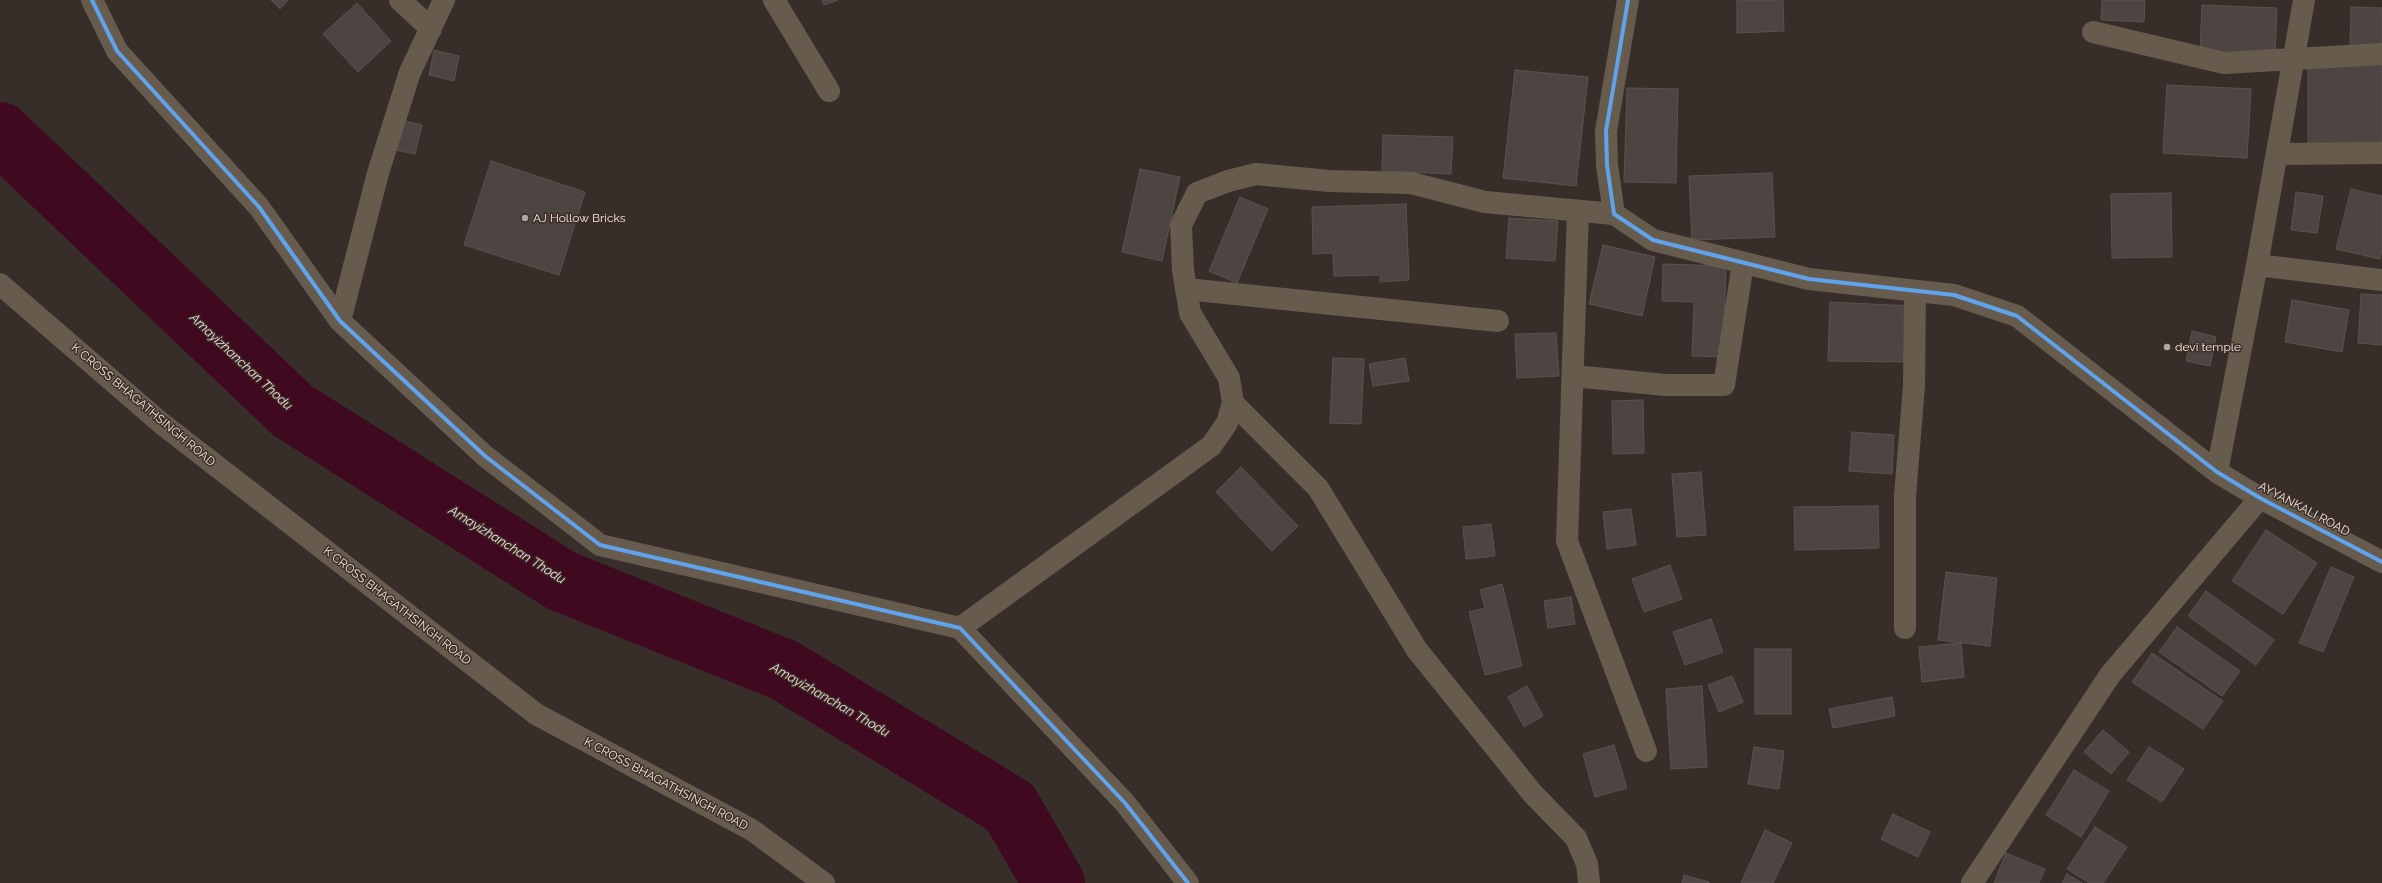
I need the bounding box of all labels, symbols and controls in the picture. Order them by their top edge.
place label: AJ Hollow Bricks [533,211,626,225]
marker: AJ Hollow Bricks [520,213,530,223]
water label: Amayizhanchan Thodu [186,310,296,414]
place label: devi temple [2175,340,2241,354]
street label: K CROSS BHAGATHSINGH ROAD [68,341,218,469]
marker: devi temple [2162,342,2172,352]
street label: AYYANKALI ROAD [2256,479,2352,539]
water label: Amayizhanchan Thodu [446,503,568,587]
street label: K CROSS BHAGATHSINGH ROAD [320,544,474,668]
water label: Amayizhanchan Thodu [768,660,892,740]
street label: K CROSS BHAGATHSINGH ROAD [582,735,750,833]

